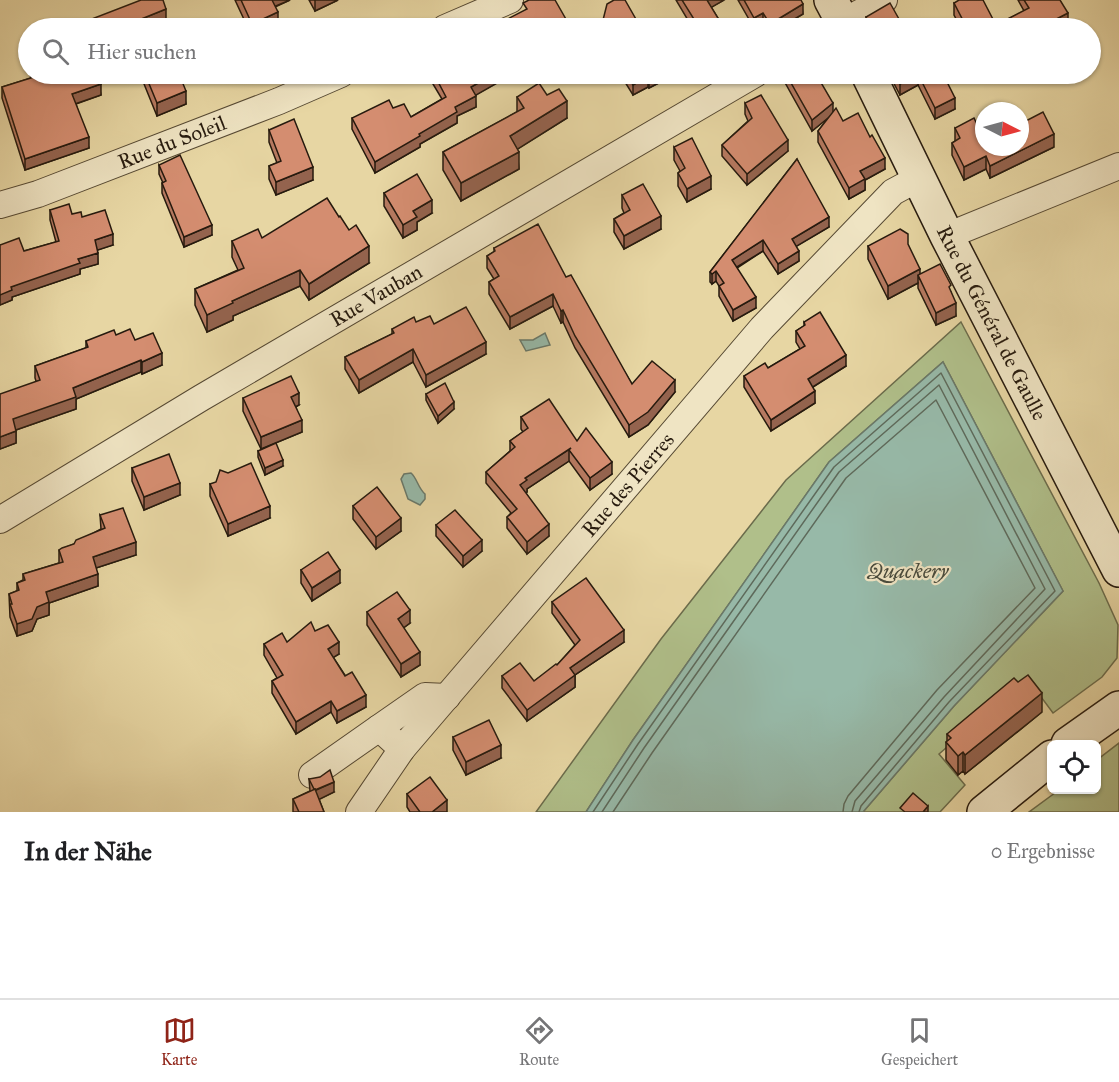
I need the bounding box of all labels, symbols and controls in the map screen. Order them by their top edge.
search box [18,18,1101,84]
icon: search [39,35,72,68]
text: Hier suchen [87,38,196,65]
north arrow [975,102,1029,156]
street label: Rue du Soleil [114,110,230,175]
street label: Rue du Général de Gaulle [931,221,1053,425]
street label: Rue Vauban [325,258,427,333]
street label: Rue des Pierres [576,427,680,542]
water label: Quackery [867,557,949,584]
map controls [1047,740,1101,794]
button: locate [1047,740,1101,794]
text: In der Nähe [24,835,152,867]
text: 0 Ergebnisse [991,839,1095,863]
tab: Karte [161,1014,197,1069]
tab: Route [519,1014,559,1069]
tab: Gespeichert [881,1014,958,1069]

